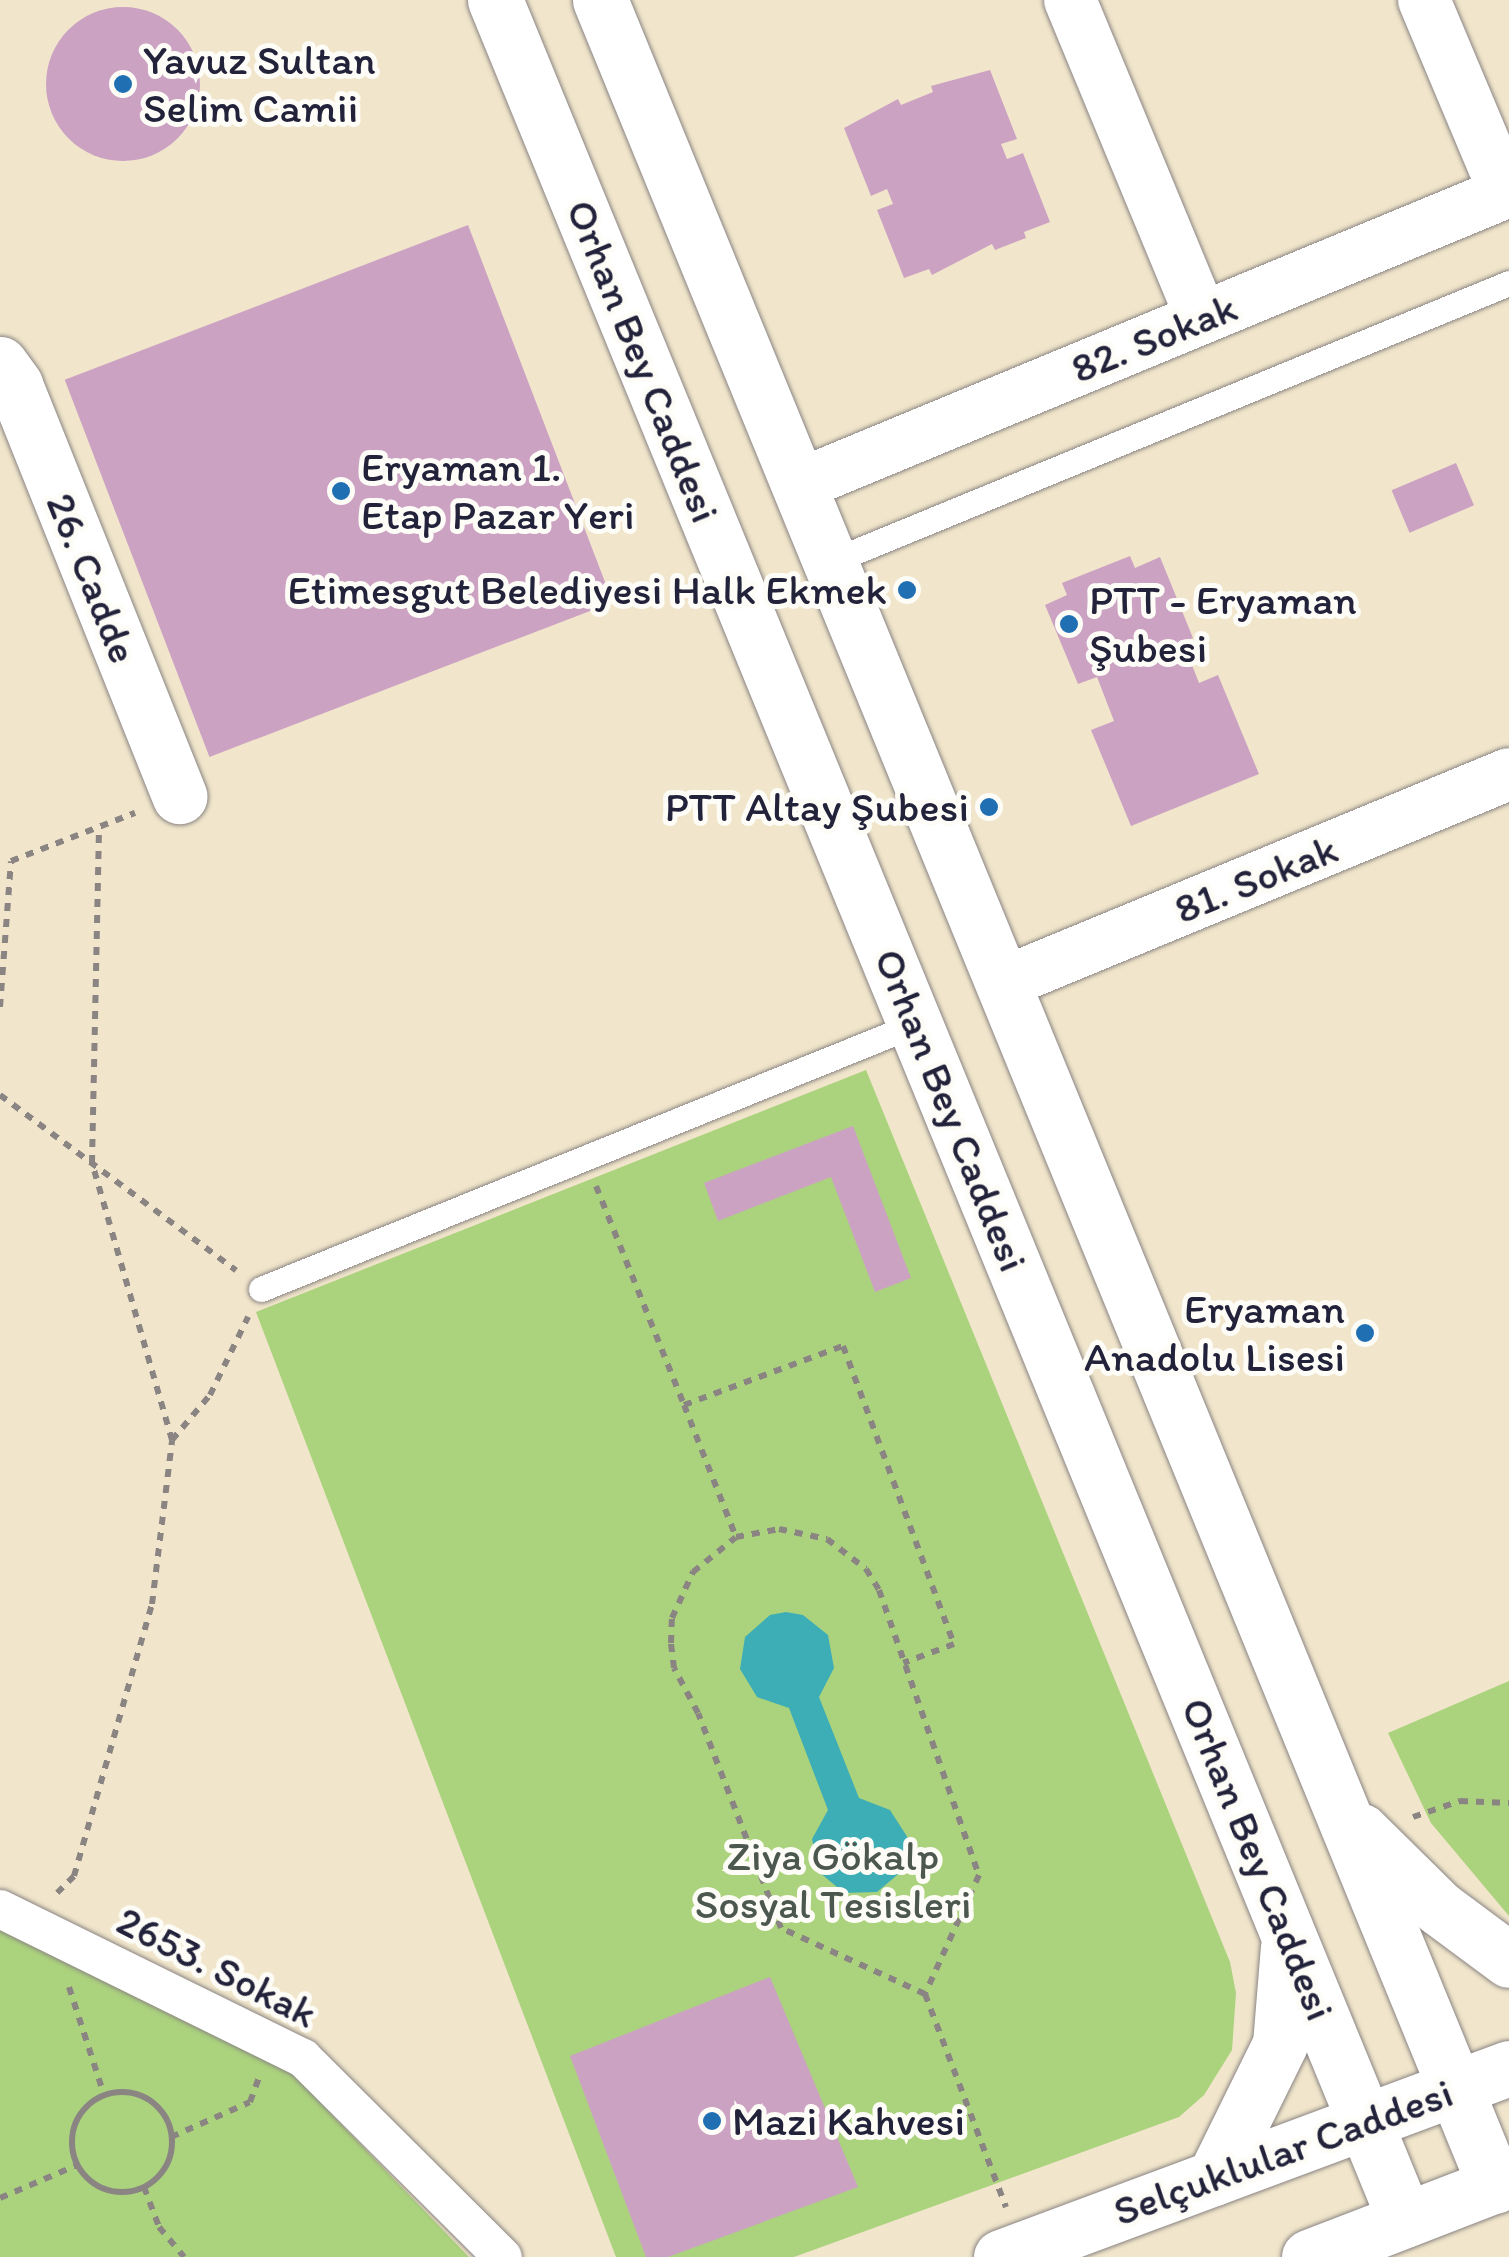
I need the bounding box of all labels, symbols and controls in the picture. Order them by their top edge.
place label: Yavuz Sultan Selim Camii [143,35,376,134]
marker: Yavuz Sultan Selim Camii [112,73,134,95]
street label: Orhan Bey Caddesi [555,192,731,530]
street label: 82. Sokak [1064,282,1244,394]
place label: Eryaman 1. Etap Pazar Yeri [361,442,633,540]
marker: Eryaman 1. Etap Pazar Yeri [330,480,352,502]
street label: 26. Cadde [35,486,149,670]
place label: Etimesgut Belediyesi Halk Ekmek [289,565,887,615]
place label: PTT - Eryaman Şubesi [1089,575,1357,674]
marker: Etimesgut Belediyesi Halk Ekmek [896,579,918,601]
marker: PTT - Eryaman Şubesi [1058,613,1080,635]
place label: PTT Altay Şubesi [665,782,969,832]
marker: PTT Altay Şubesi [978,796,1000,818]
street label: 81. Sokak [1167,824,1345,934]
street label: Orhan Bey Caddesi [863,941,1039,1279]
place label: Eryaman Anadolu Lisesi [1084,1284,1345,1382]
marker: Eryaman Anadolu Lisesi [1354,1322,1376,1344]
street label: Orhan Bey Caddesi [1170,1690,1346,2028]
park label: Ziya Gökalp Sosyal Tesisleri [697,1831,969,1930]
street label: 2653. Sokak [108,1895,326,2039]
street label: Selçuklular Caddesi [1106,2067,1460,2237]
place label: Mazi Kahvesi [732,2096,967,2146]
marker: Mazi Kahvesi [701,2110,723,2132]

